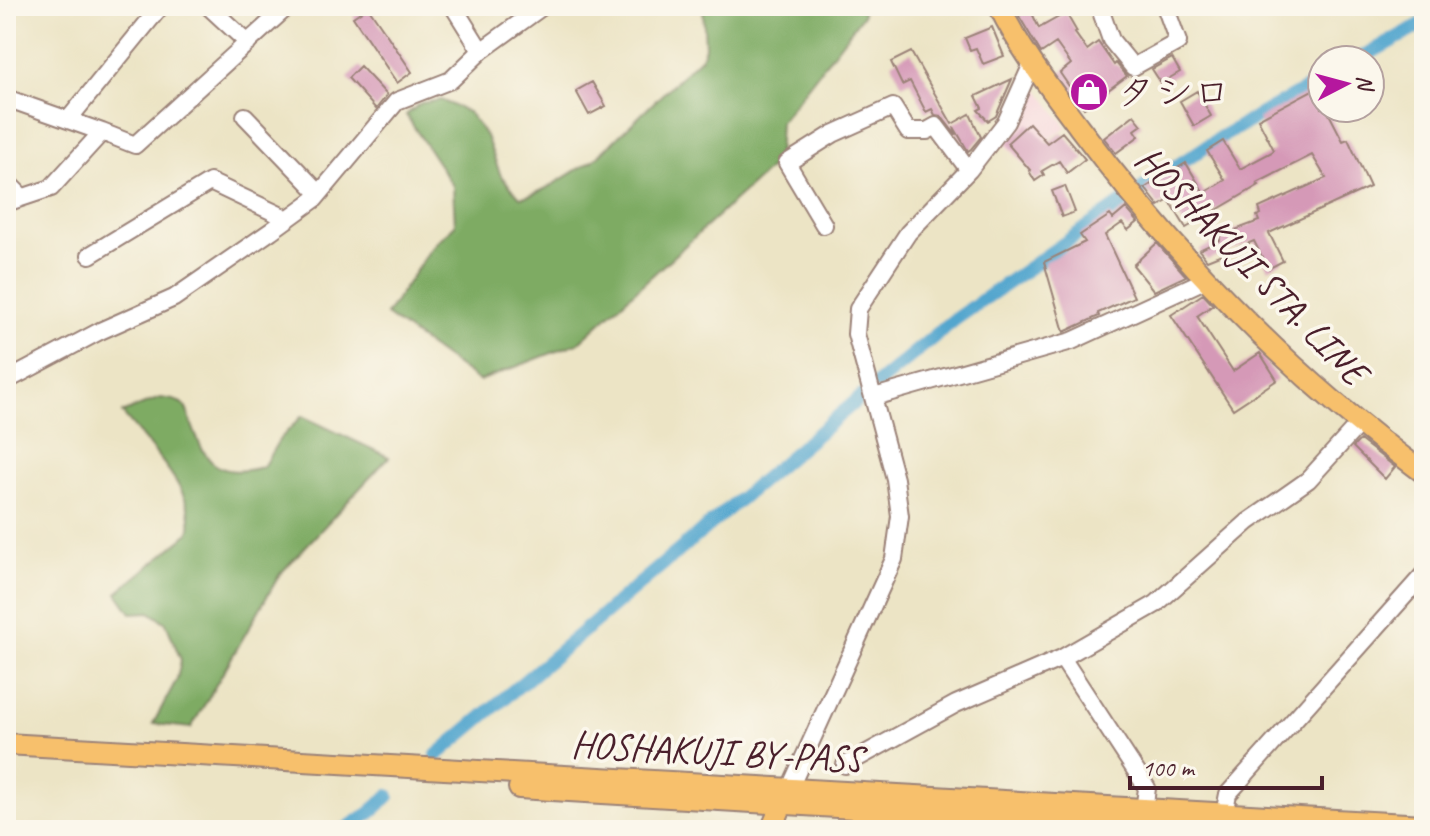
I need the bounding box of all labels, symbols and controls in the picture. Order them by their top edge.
north arrow [1306,44,1386,124]
place label: タシロ [1117,69,1231,116]
shop icon: タシロ [1068,71,1110,113]
text: N [1350,74,1380,94]
street label: HOSHAKUJI STA. LINE [1126,136,1381,398]
street label: HOSHAKUJI BY-PASS [570,720,869,783]
scale bar [1130,740,1322,790]
text: 100 m [1142,753,1196,783]

